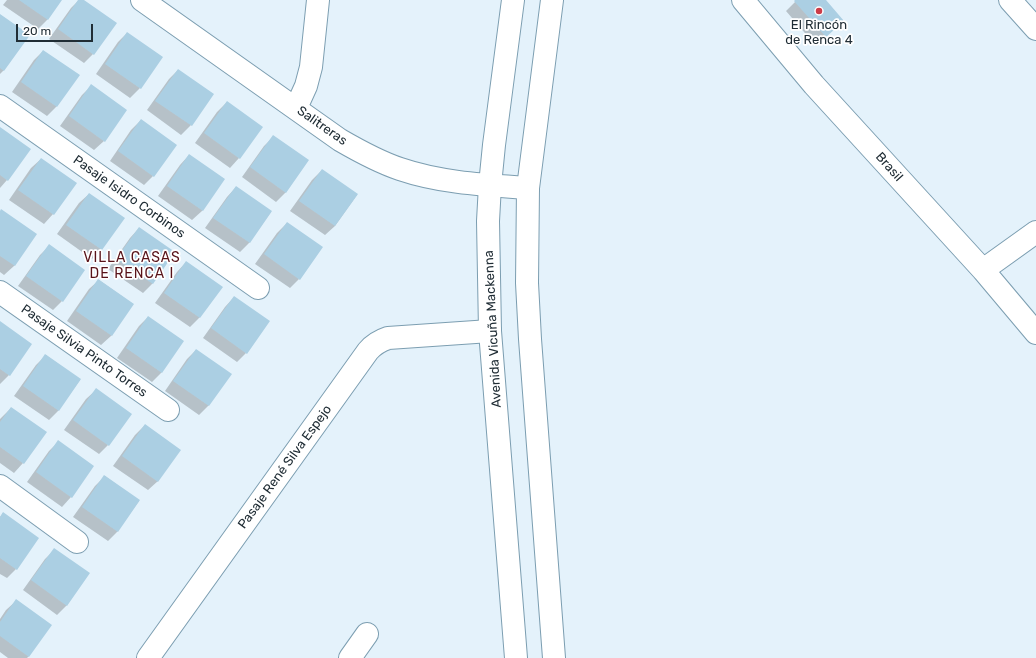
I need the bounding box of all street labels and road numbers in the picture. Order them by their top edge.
street label: Salitreras [294,103,350,149]
street label: Brasil [872,149,906,185]
street label: Pasaje Isidro Corbinos [70,152,188,242]
street label: Avenida Vicuña Mackenna [481,250,505,408]
street label: Pasaje Silvia Pinto Torres [18,301,150,401]
street label: Pasaje René Silva Espejo [235,402,335,532]

